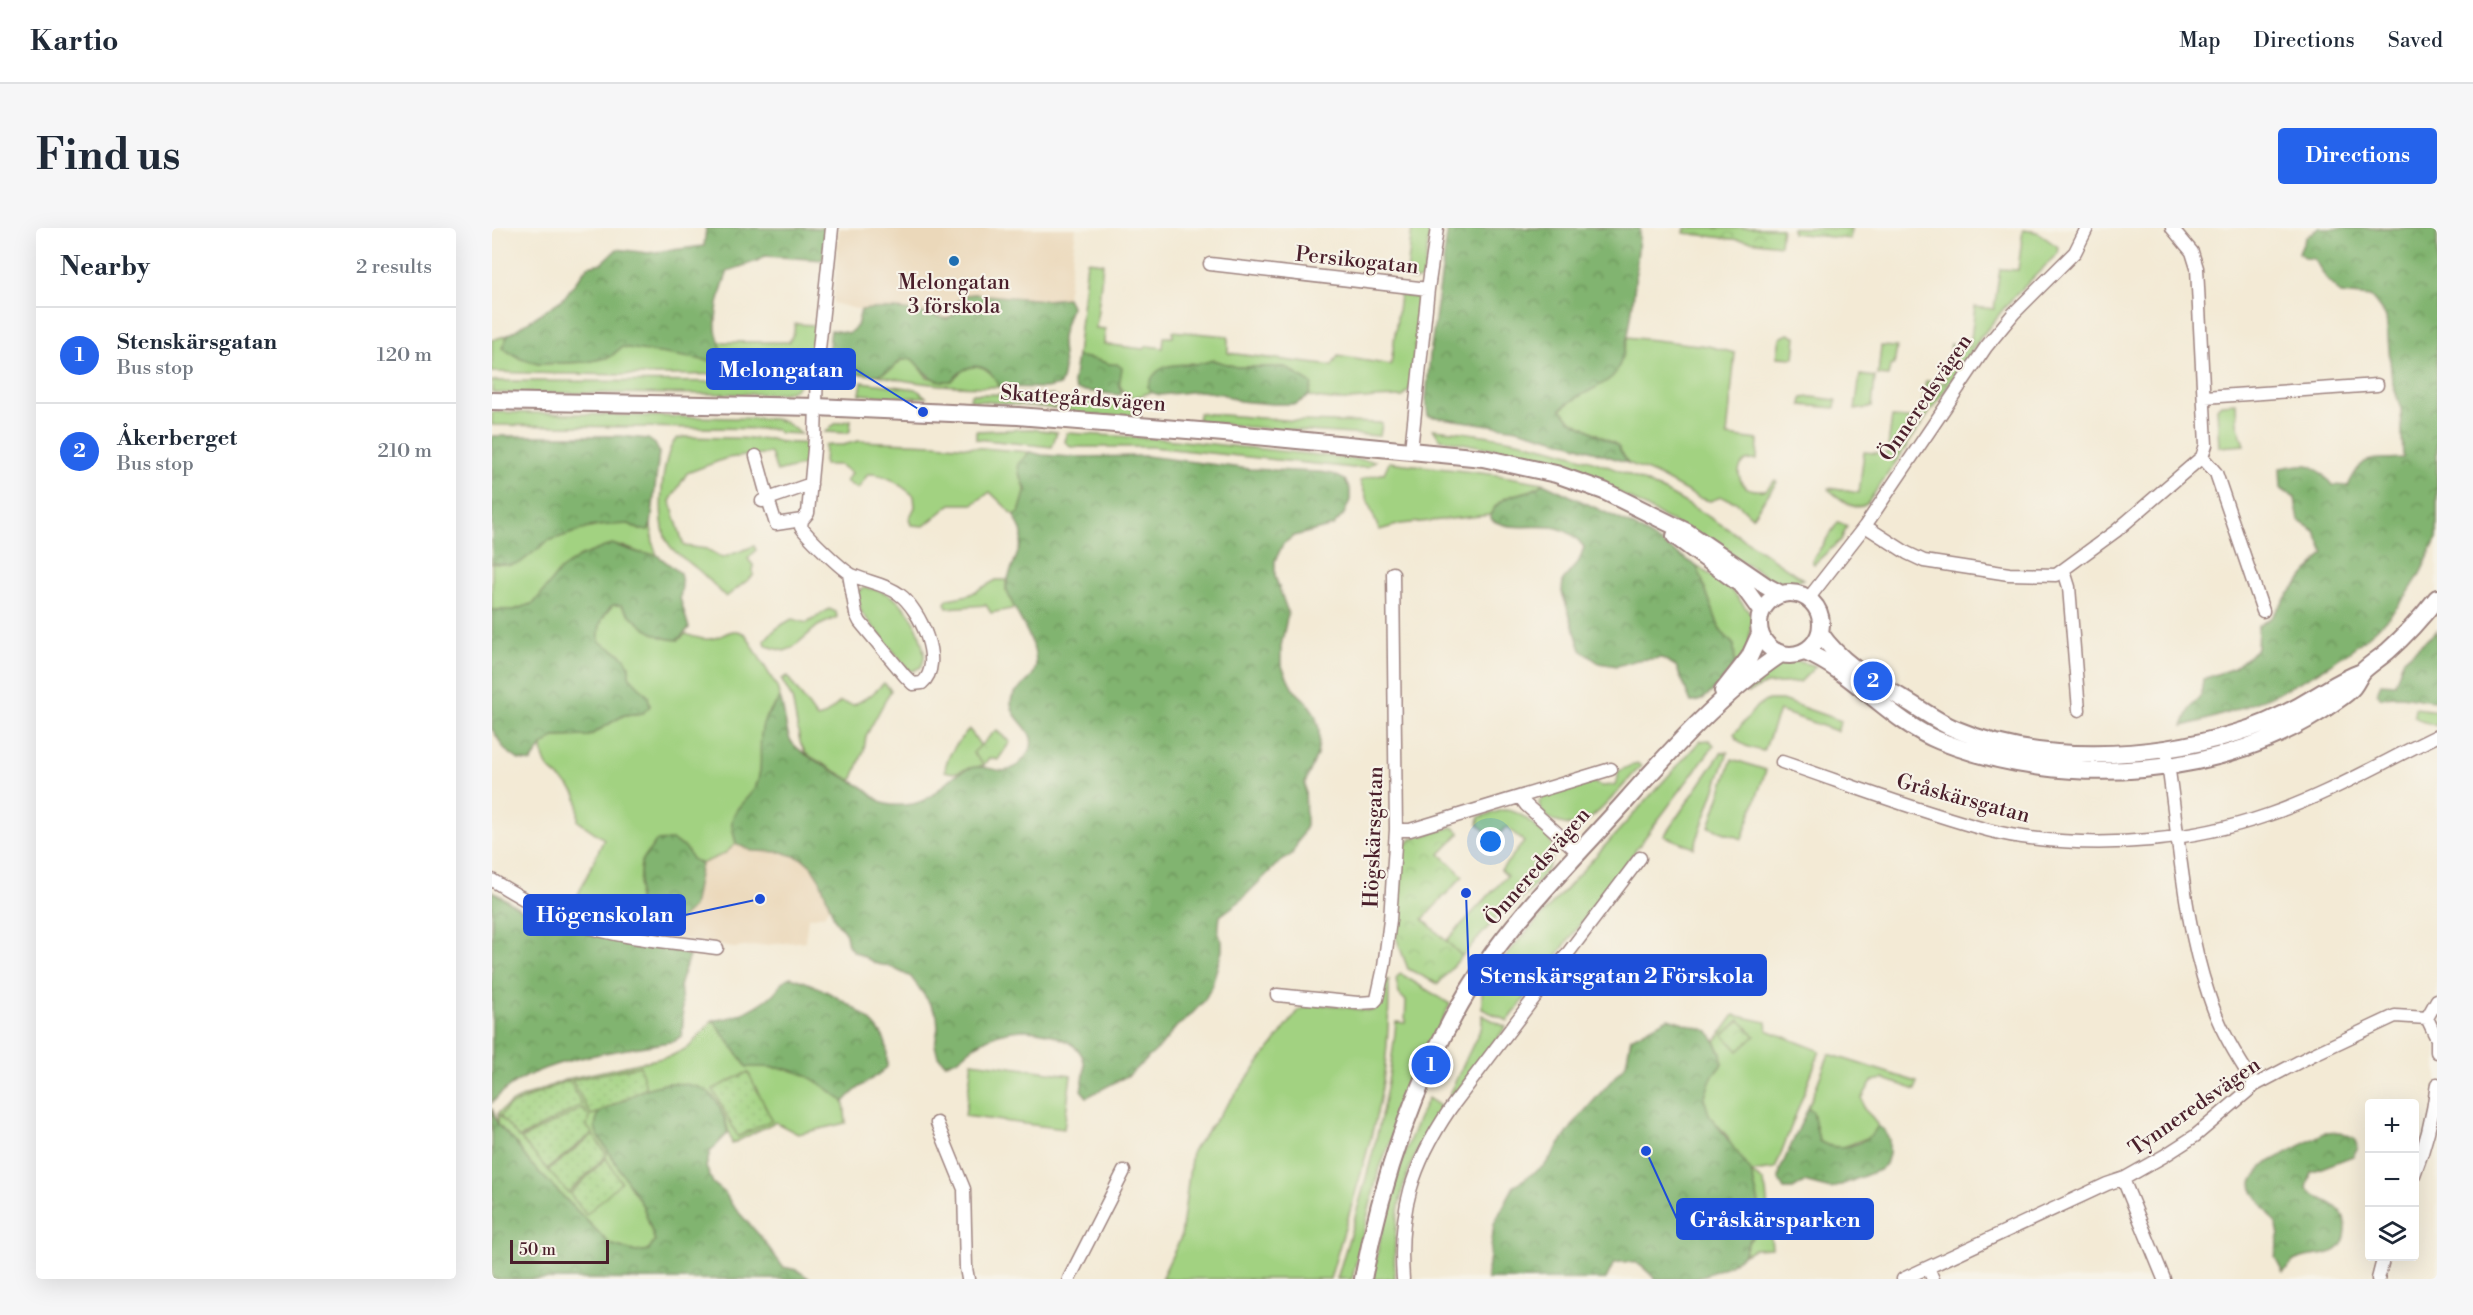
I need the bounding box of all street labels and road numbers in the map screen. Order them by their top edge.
street label: Persikogatan [1294,242,1420,280]
street label: Önneredsvägen [1872,328,1978,467]
street label: Skattegårdsvägen [999,380,1167,418]
street label: Högskärsgatan [1359,765,1389,908]
street label: Gråskärsgatan [1893,769,2033,829]
street label: Önneredsvägen [1478,801,1597,931]
street label: Tynneredsvägen [2124,1052,2266,1162]

